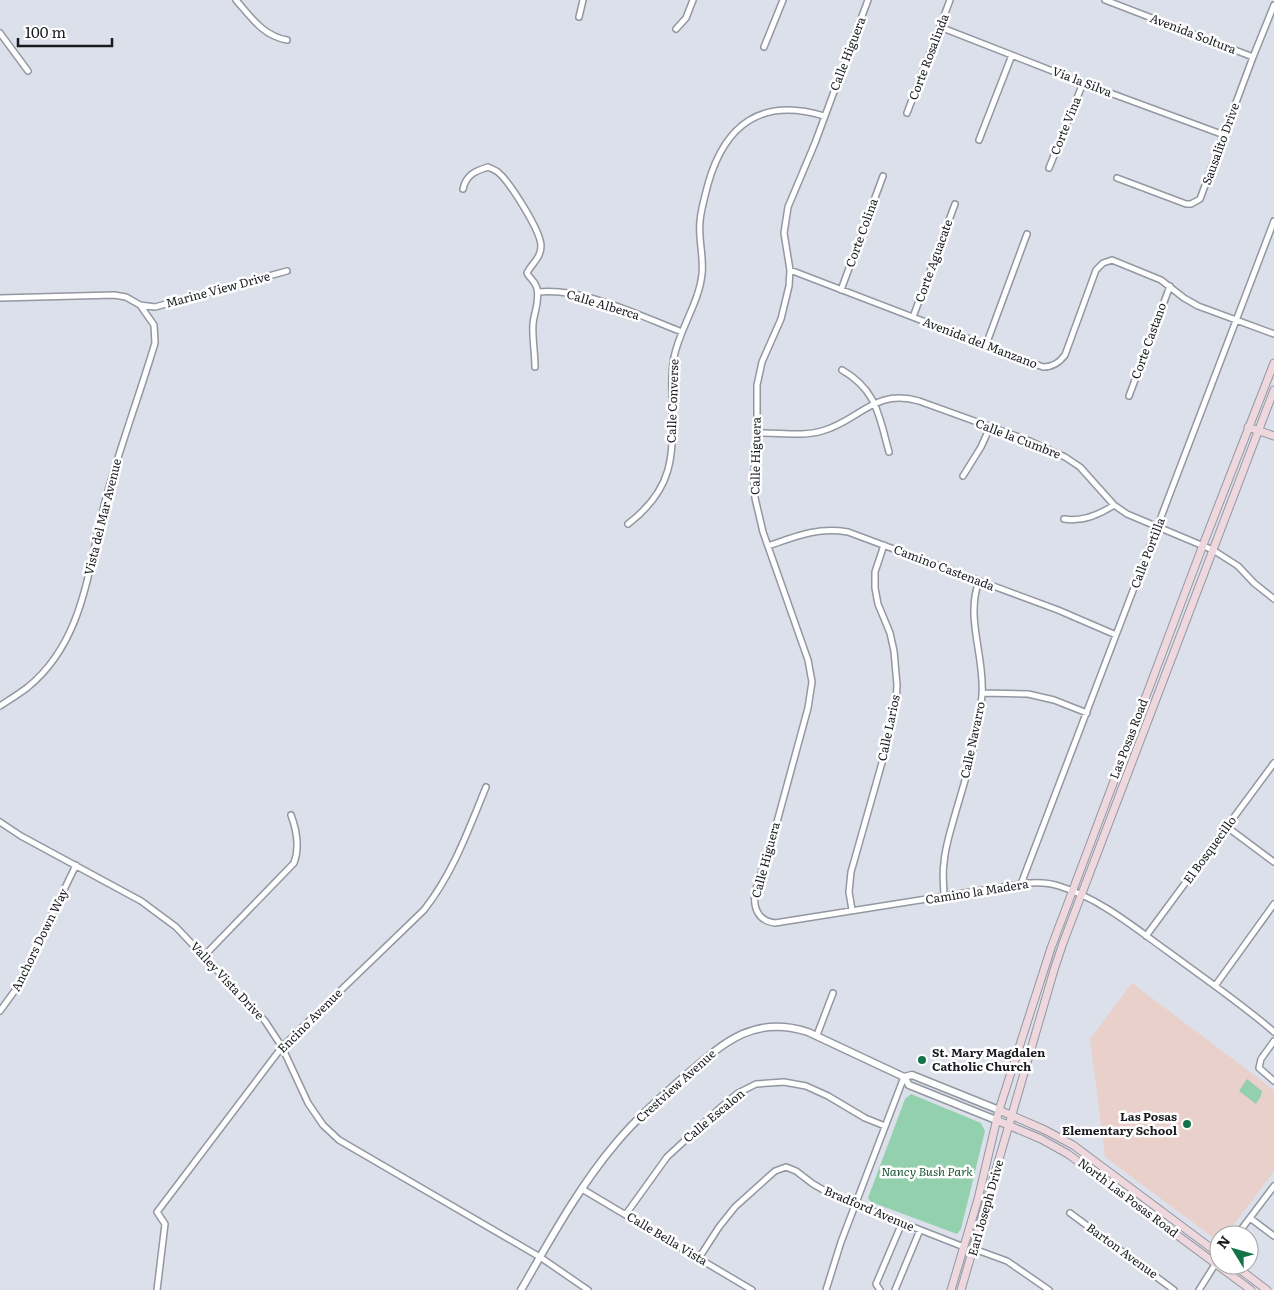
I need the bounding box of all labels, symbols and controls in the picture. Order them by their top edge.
street label: Avenida Soltura [1148,8,1240,58]
street label: Corte Rosalinda [903,10,953,102]
street label: Calle Higuera [825,14,870,93]
scale bar [18,15,111,47]
text: 100 m [25,20,66,43]
street label: Via la Silva [1050,61,1115,101]
street label: Corte Vina [1045,93,1085,158]
street label: Sausalito Drive [1197,100,1243,187]
street label: Corte Colina [840,195,882,270]
street label: Corte Aguacate [910,217,956,305]
street label: Marine View Drive [164,266,272,312]
street label: Calle Alberca [565,284,643,324]
street label: Corte Castano [1126,300,1170,381]
street label: Avenida del Manzano [920,312,1040,372]
street label: Calle Converse [662,359,682,443]
street label: Calle la Cumbre [973,413,1064,463]
street label: Calle Higuera [745,416,765,495]
street label: Vista del Mar Avenue [79,457,125,577]
street label: Calle Portilla [1125,514,1169,591]
street label: Camino Castenada [891,540,998,595]
street label: Calle Larios [872,692,904,763]
street label: Las Posas Road [1105,695,1152,781]
street label: Calle Navarro [955,700,989,780]
street label: El Bosquecillo [1178,812,1240,887]
street label: Calle Higuera [746,819,784,900]
street label: Camino la Madera [924,874,1030,908]
street label: Anchors Down Way [6,885,72,994]
street label: Valley Vista Drive [187,937,269,1023]
street label: Encino Avenue [273,984,346,1057]
place label: St. Mary Magdalen Catholic Church [932,1043,1046,1075]
street label: Crestview Avenue [631,1044,719,1126]
marker: St. Mary Magdalen Catholic Church [916,1054,928,1066]
street label: Calle Escalon [679,1084,748,1146]
place label: Las Posas Elementary School [1062,1107,1178,1139]
marker: Las Posas Elementary School [1181,1118,1193,1130]
street label: North Las Posas Road [1075,1153,1183,1241]
street label: Earl Joseph Drive [963,1157,1007,1258]
park label: Nancy Bush Park [881,1162,973,1180]
street label: Bradford Avenue [822,1181,917,1235]
street label: Calle Bella Vista [624,1207,712,1270]
street label: Barton Avenue [1083,1218,1162,1282]
north arrow [1209,1225,1259,1275]
text: N [1211,1231,1234,1252]

